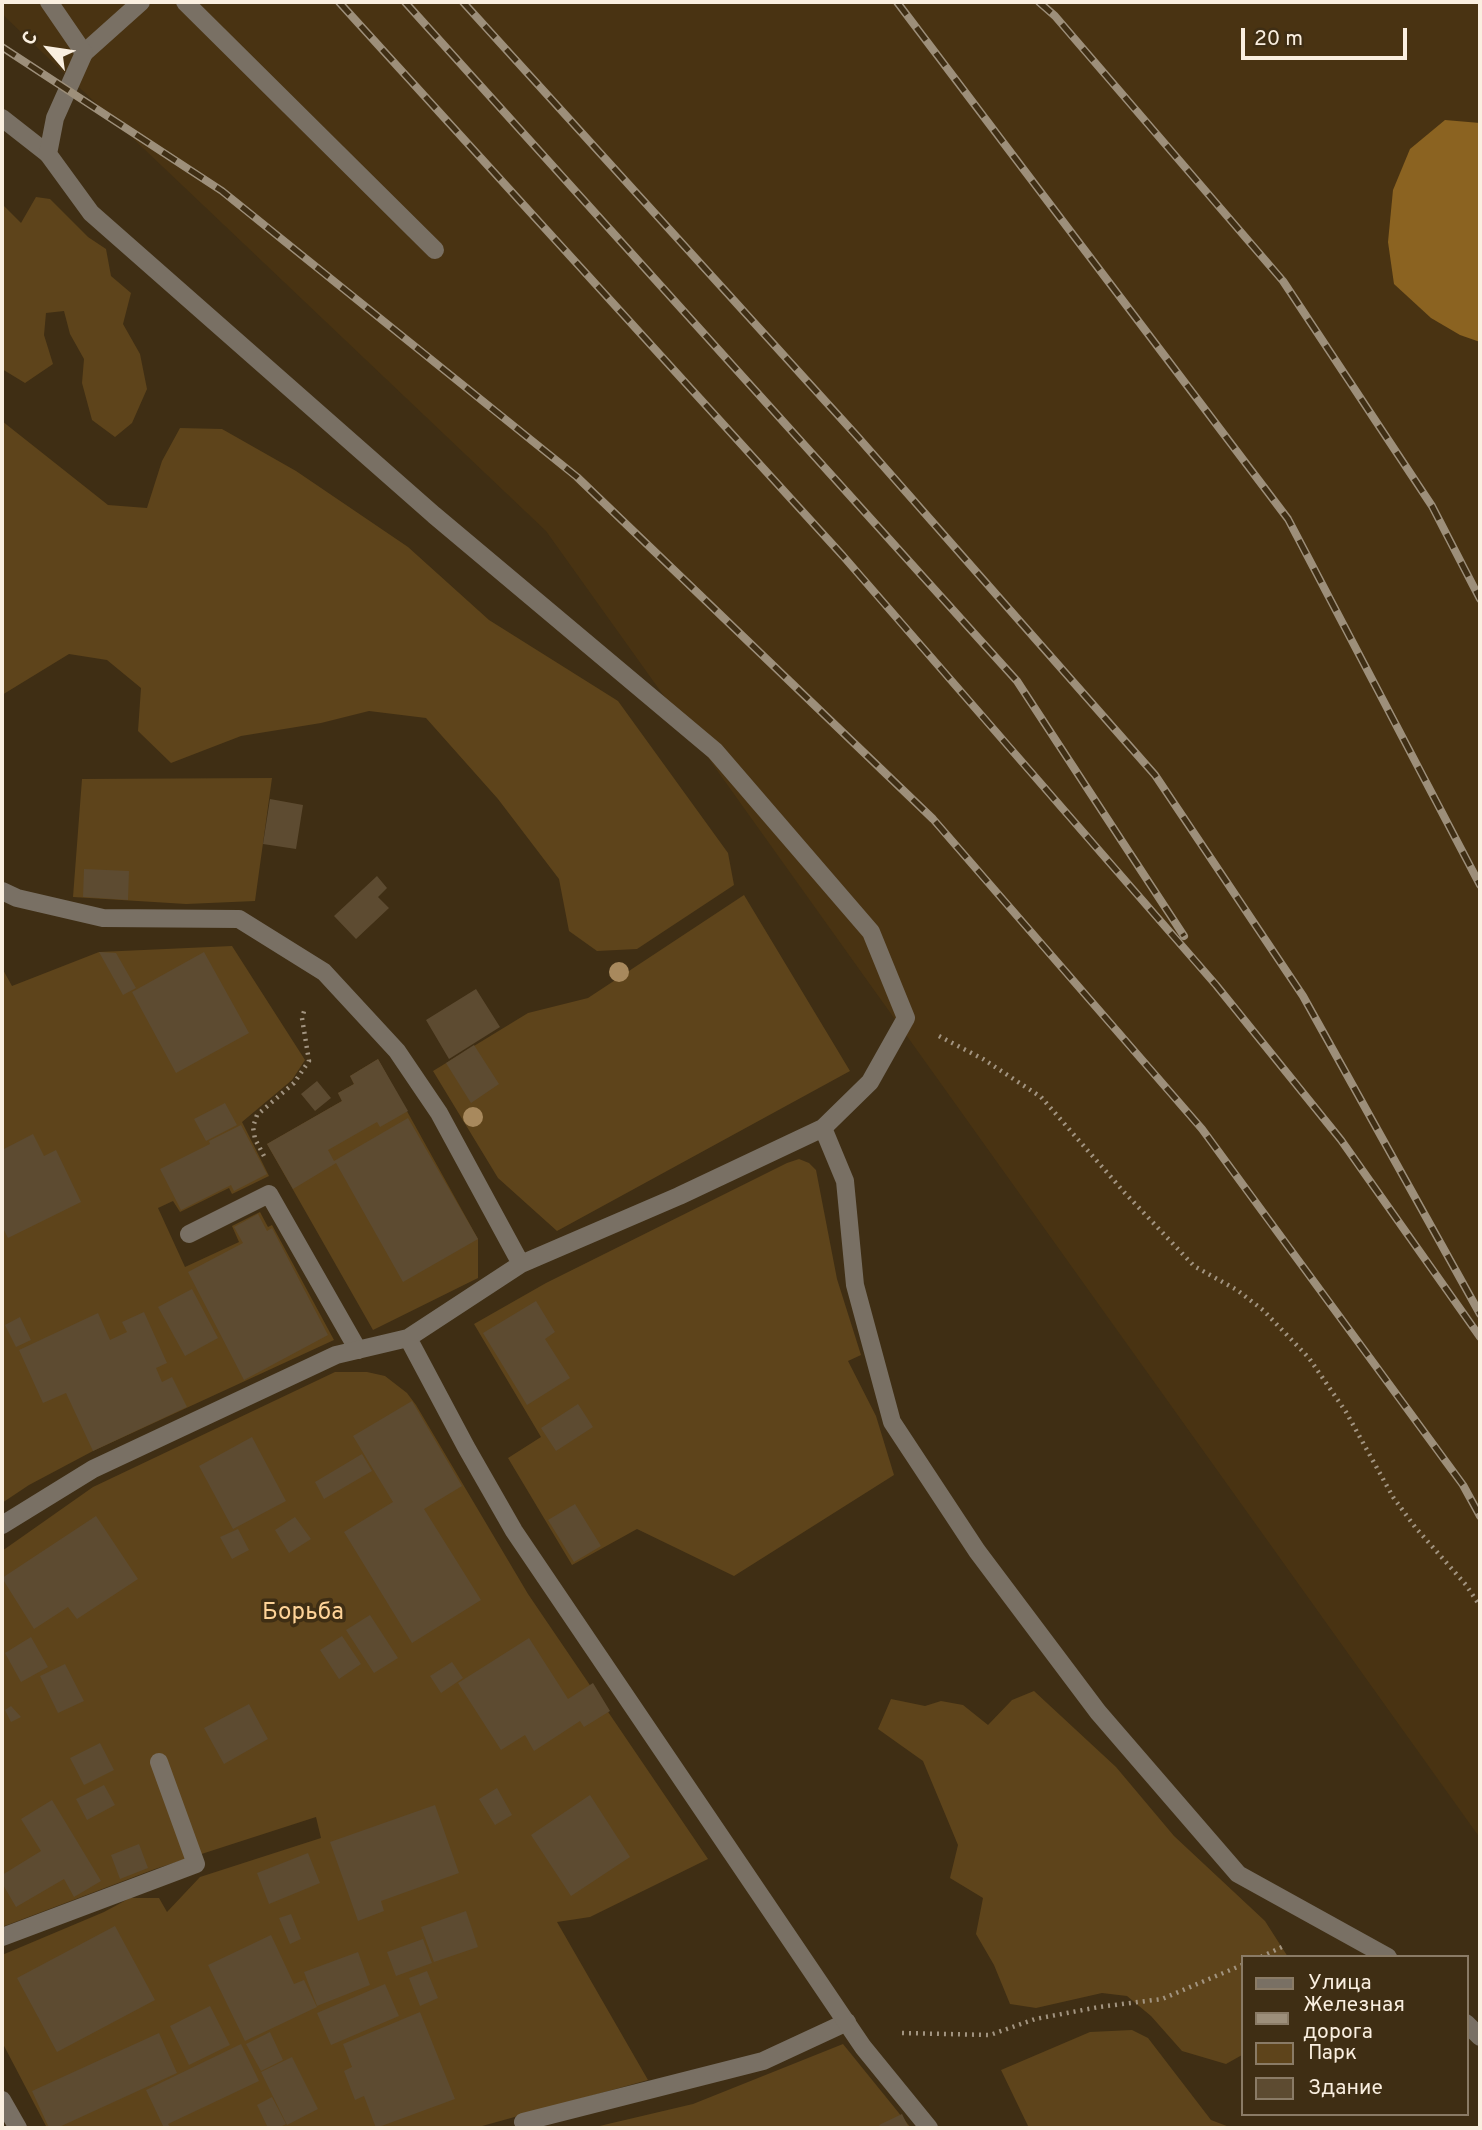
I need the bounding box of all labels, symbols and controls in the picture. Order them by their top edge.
north arrow [14,14,84,84]
scale bar [1244,14,1410,58]
text: 20 m [1254,26,1303,53]
text: С [17,28,44,50]
park label: Борьба [262,1600,344,1628]
legend [1240,1955,1468,2116]
text: Улица [1308,1970,1372,1997]
text: Железная дорога [1303,1992,1405,2046]
text: Парк [1308,2040,1357,2067]
text: Здание [1308,2075,1383,2102]

